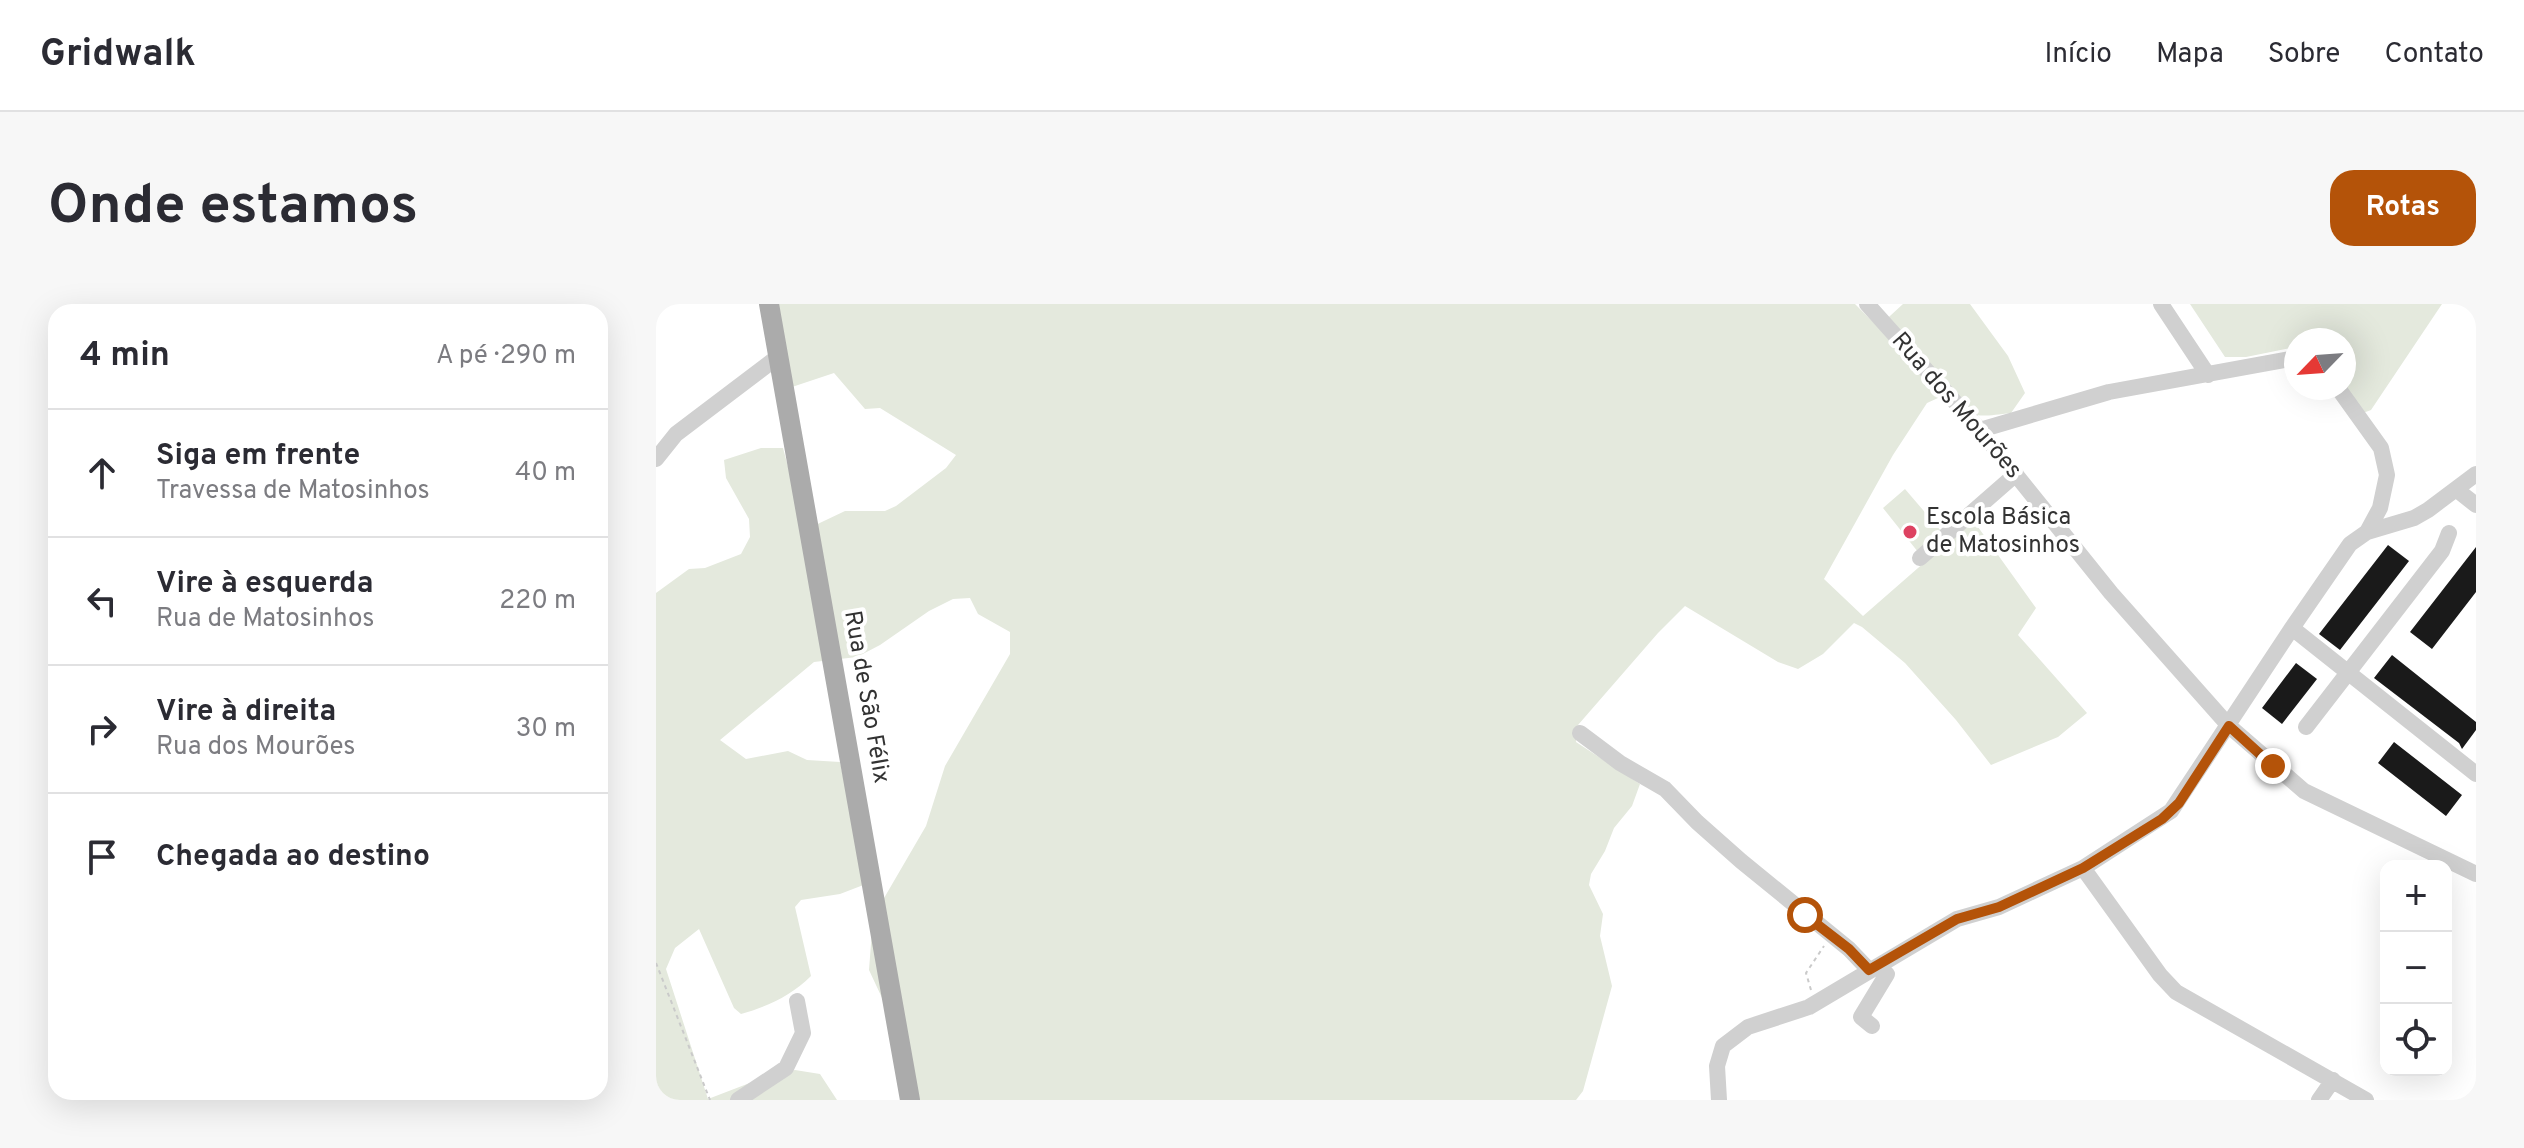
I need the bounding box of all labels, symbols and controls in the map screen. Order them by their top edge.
text: Gridwalk [40,31,196,80]
text: Início [2044,37,2112,73]
text: Mapa [2156,37,2224,73]
text: Sobre [2268,37,2340,73]
text: Contato [2384,37,2484,73]
button: Rotas [2330,170,2476,246]
text: Onde estamos [48,173,418,243]
street label: Rua dos Mourões [1884,327,2028,485]
north arrow [2284,328,2356,400]
text: 4 min [80,335,170,378]
text: A pé · 290 m [436,340,576,373]
text: Siga em frente [156,438,360,475]
icon: ahead [80,451,124,495]
text: 40 m [515,457,576,490]
text: Travessa de Matosinhos [156,475,430,508]
place label: Escola Básica de Matosinhos [1926,503,2080,561]
marker: Escola Básica de Matosinhos [1901,523,1919,541]
text: Vire à esquerda [156,566,373,603]
icon: left [80,579,124,623]
text: 220 m [499,585,576,618]
text: Rua de Matosinhos [156,603,374,636]
street label: Rua de São Félix [836,608,896,786]
text: Vire à direita [156,694,336,731]
icon: right [80,707,124,751]
text: 30 m [516,713,576,746]
text: Rua dos Mourões [156,731,356,764]
route end [2255,748,2291,784]
icon: arrive [80,835,124,879]
text: Chegada ao destino [156,839,430,876]
map controls [2380,860,2452,1076]
button: + [2380,860,2452,932]
route start [1787,897,1823,933]
button: − [2380,932,2452,1004]
button: locate [2380,1004,2452,1076]

